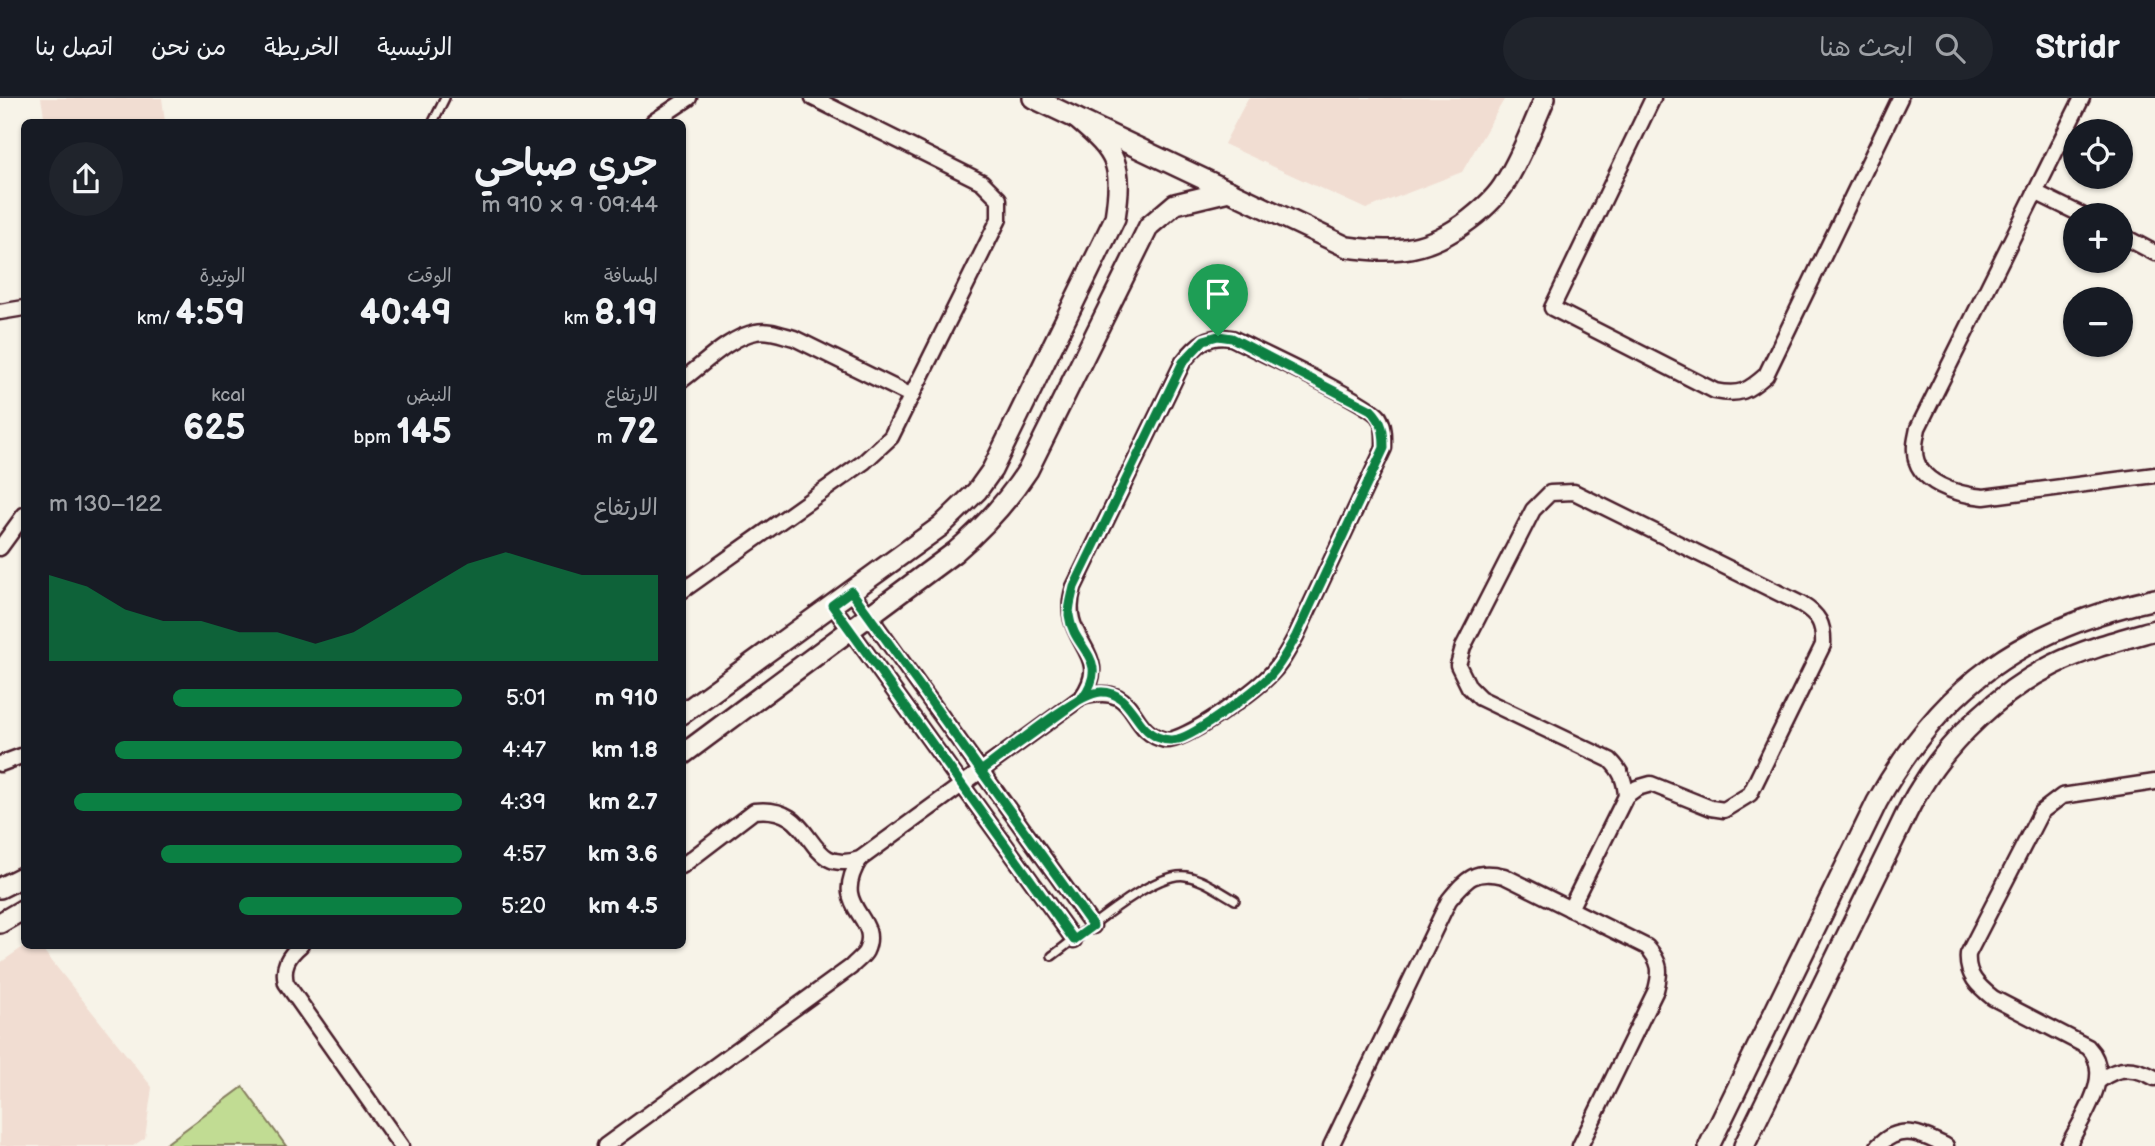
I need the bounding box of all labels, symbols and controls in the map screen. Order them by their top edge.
search box [1503,17,1993,80]
text: Stridr [2035,28,2120,68]
icon: search [1931,29,1969,67]
text: اتصل بنا [35,33,113,62]
text: من نحن [151,33,226,62]
text: الخريطة [264,33,339,62]
text: الرئيسية [377,33,453,62]
text: ابحث هنا [1819,33,1913,64]
map controls [2063,119,2133,357]
button: locate [2063,119,2133,189]
button: share [49,142,123,216]
text: جري صباحي [474,142,658,187]
text: 09:44 · 9 × 910 m [481,191,658,219]
button: + [2063,203,2133,273]
pin [1188,264,1248,336]
text: الوتيرة [199,265,245,288]
text: الوقت [407,265,452,288]
text: المسافة [604,265,658,288]
icon: arrive [1199,275,1237,313]
button: − [2063,287,2133,357]
text: 4:59 [176,292,245,335]
text: 40:49 [360,292,452,335]
text: 8.19 [594,292,658,335]
text: /km [137,307,176,330]
text: km [564,307,594,330]
text: kcal [211,384,245,407]
text: النبض [406,384,452,407]
text: الارتفاع [605,384,658,407]
text: 625 [183,407,245,450]
text: 145 [396,411,452,454]
text: 72 [618,411,658,454]
text: bpm [354,426,396,449]
text: m [597,426,618,449]
text: 122–130 m [49,490,162,518]
text: الارتفاع [594,494,658,522]
text: 5:01 [506,684,546,712]
text: 910 m [595,684,658,712]
text: 4:47 [502,736,546,764]
text: 1.8 km [592,736,658,764]
text: 4:39 [500,788,546,816]
text: 2.7 km [589,788,658,816]
text: 4:57 [503,840,546,868]
text: 3.6 km [588,840,658,868]
text: 5:20 [501,892,546,920]
text: 4.5 km [588,892,658,920]

